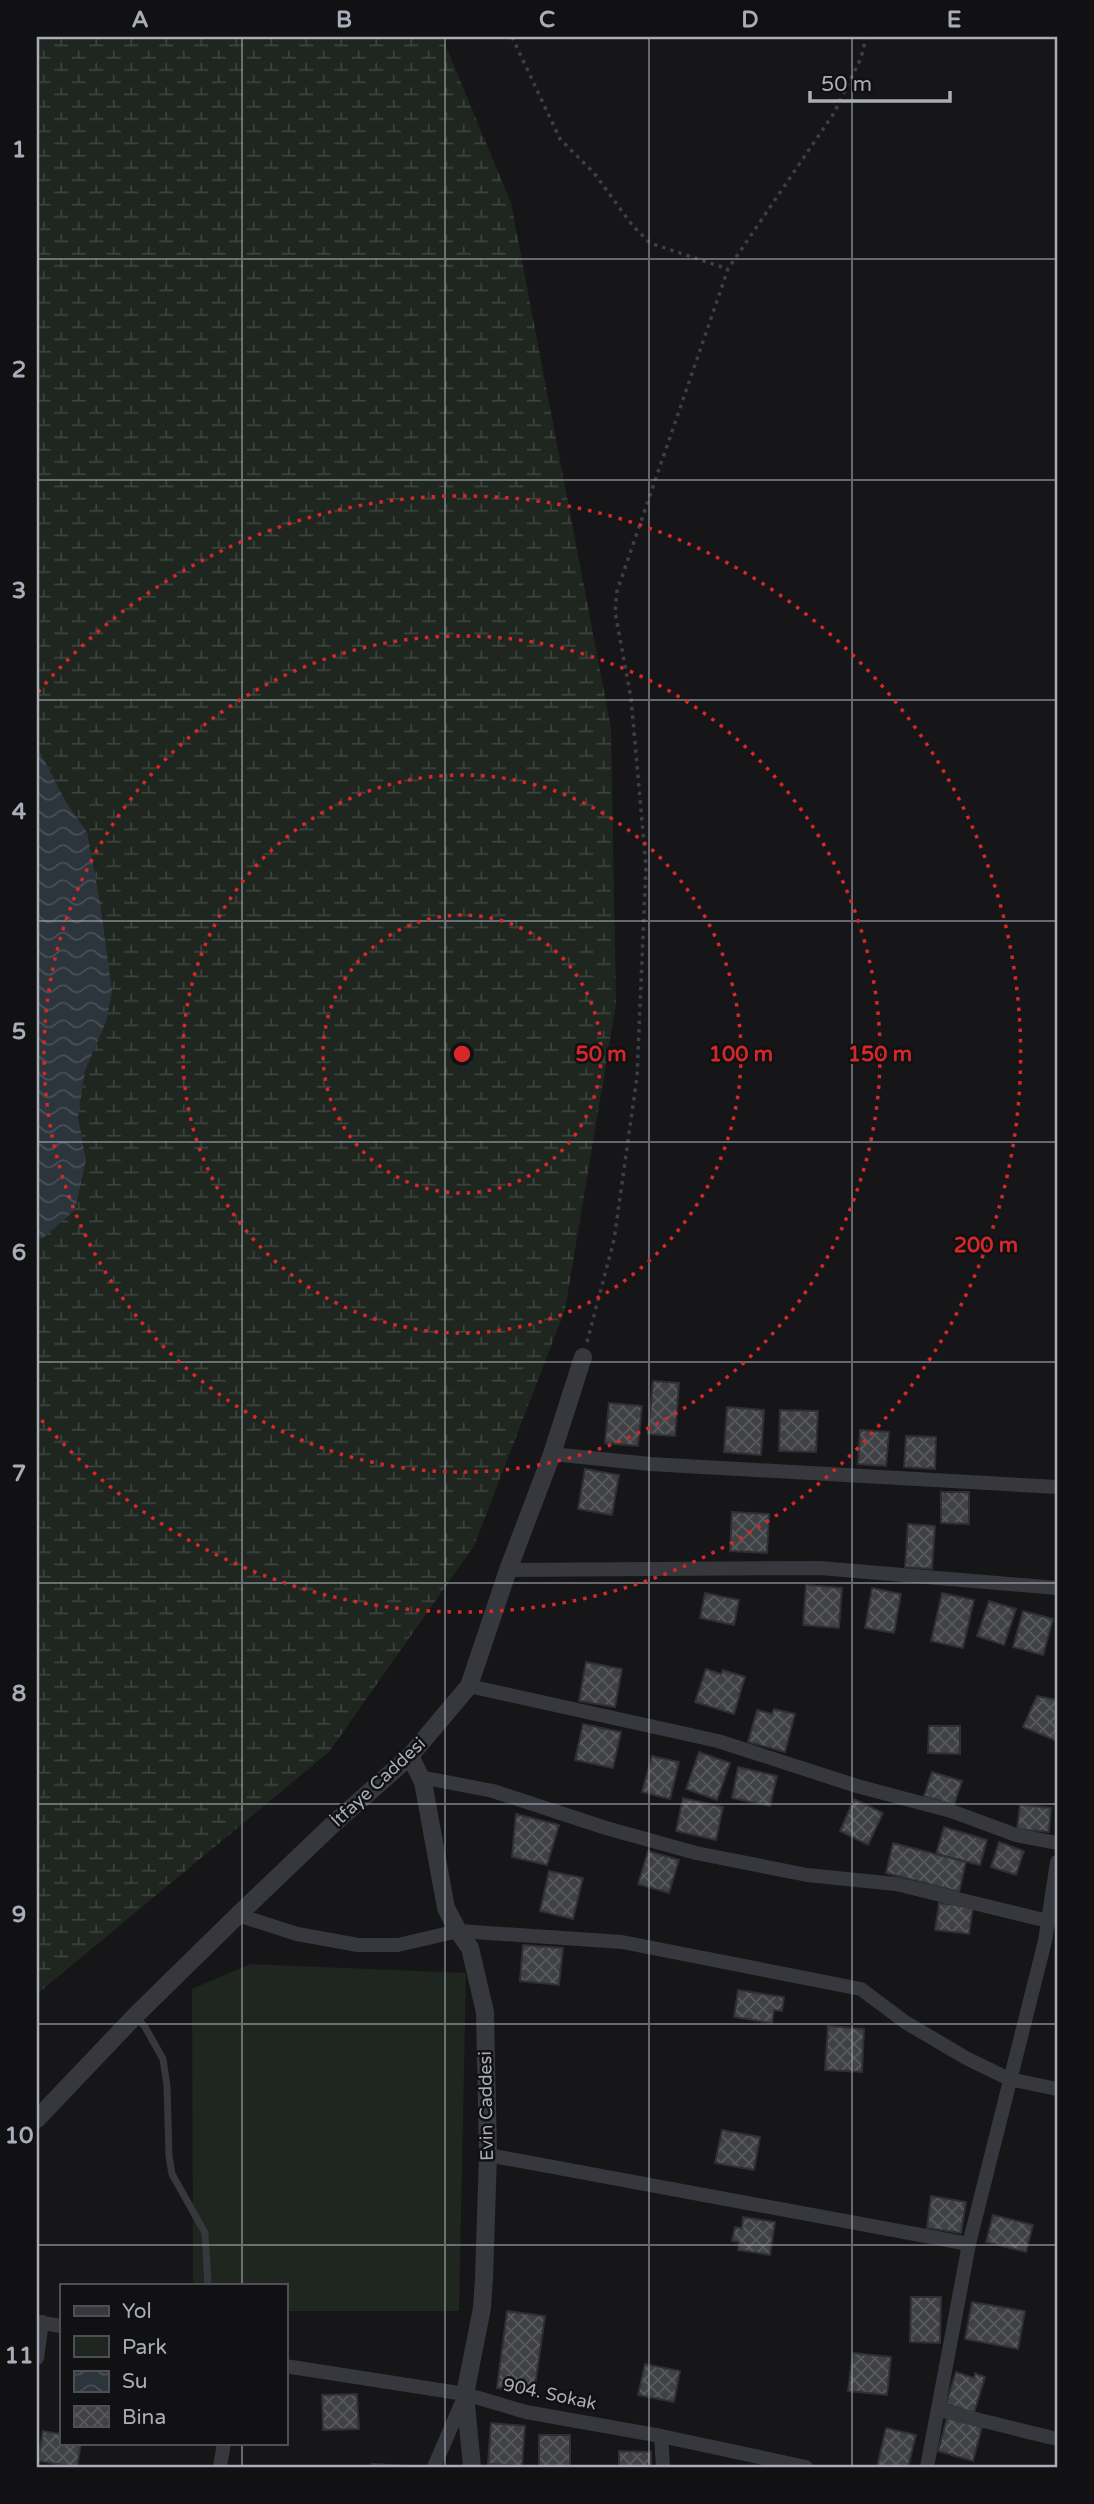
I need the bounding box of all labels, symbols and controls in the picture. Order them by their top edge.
text: A [131,6,149,34]
text: B [336,6,352,34]
text: C [539,6,555,34]
text: D [741,6,759,34]
text: E [947,6,961,34]
scale bar [810,60,950,104]
text: 50 m [821,72,872,97]
text: 1 [12,136,26,164]
text: 2 [12,356,26,384]
text: 3 [12,577,26,605]
text: 4 [12,798,27,826]
text: 5 [12,1018,26,1046]
centre of rings [450,1042,474,1066]
text: 50 m [575,1042,627,1067]
text: 100 m [709,1042,773,1067]
text: 150 m [848,1042,912,1067]
text: 200 m [954,1233,1018,1258]
text: 6 [12,1239,26,1267]
text: 7 [12,1460,26,1488]
text: 8 [12,1680,26,1708]
street label: İtfaye Caddesi [326,1733,430,1831]
text: 9 [12,1901,26,1929]
street label: Evin Caddesi [474,2051,498,2161]
text: 10 [5,2122,33,2150]
legend [60,2284,287,2444]
text: Yol [122,2299,152,2324]
text: Park [122,2335,167,2360]
text: 11 [5,2342,33,2370]
text: Su [122,2369,148,2394]
street label: 904. Sokak [501,2373,599,2415]
text: Bina [122,2405,166,2430]

